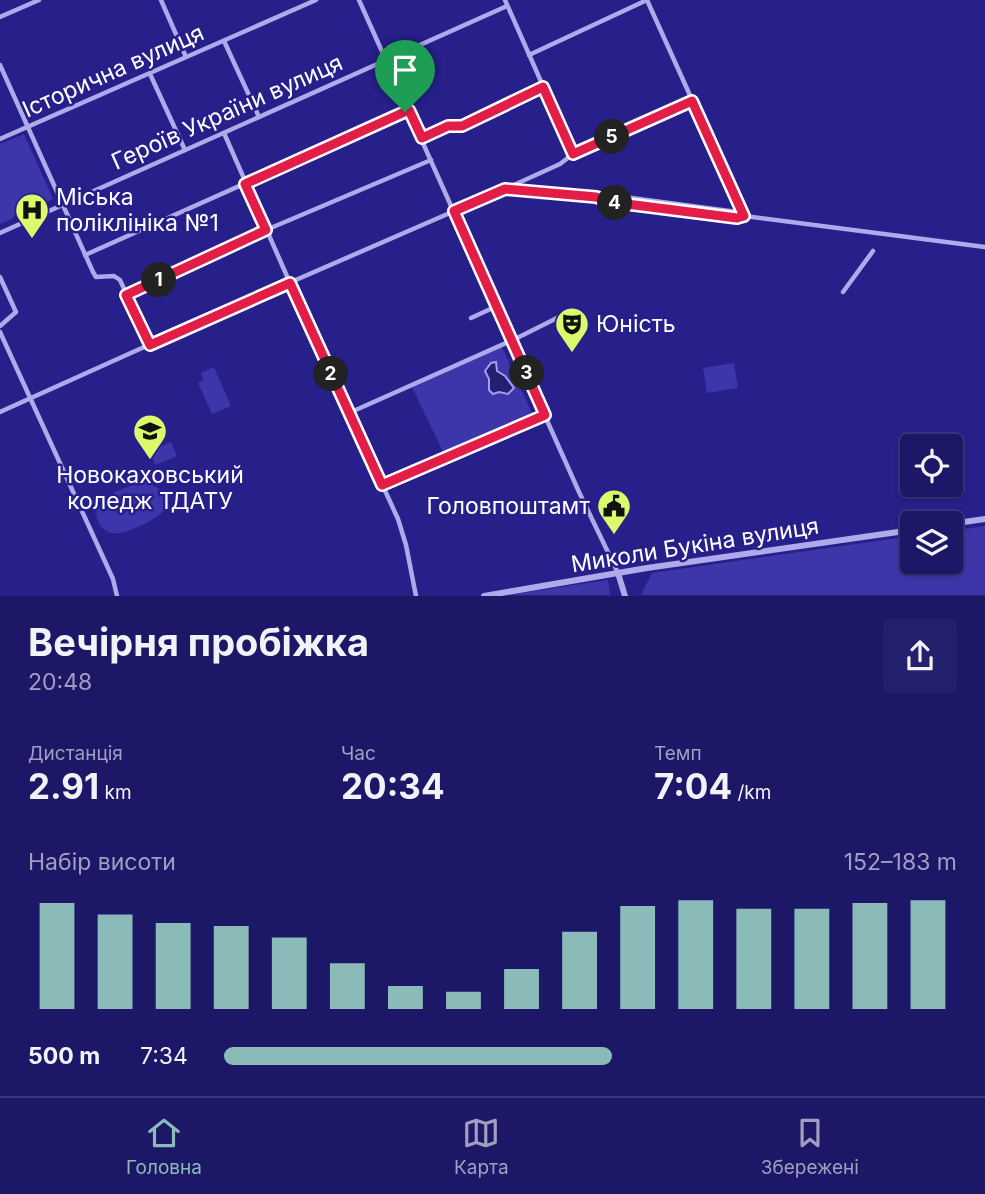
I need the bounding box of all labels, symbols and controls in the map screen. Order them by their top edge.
street label: Історична вулиця [18,18,208,124]
pin [375,40,435,112]
street label: Героїв України вулиця [107,48,347,176]
icon: arrive [386,51,424,89]
pin: 5 [594,120,630,154]
text: 5 [605,125,618,148]
place label: Міська поліклініка №1 [56,183,219,237]
pin: 4 [598,186,632,220]
hospital icon: Міська поліклініка №1 [13,191,51,240]
text: 4 [608,191,621,214]
pin: 1 [142,262,176,298]
text: 1 [154,268,163,291]
theatre icon: Юність [553,305,591,354]
place label: Юність [596,310,676,338]
pin: 2 [314,356,348,392]
pin: 3 [510,356,544,390]
text: 3 [520,361,533,384]
text: 2 [325,362,336,385]
school or university icon: Новокаховський коледж ТДАТУ [131,412,169,461]
map controls [900,434,963,574]
button: locate [900,434,963,497]
place label: Новокаховський коледж ТДАТУ [56,461,244,515]
public building icon: Головпоштамт [595,487,633,536]
place label: Головпоштамт [426,492,590,520]
button: layers [900,511,963,574]
street label: Миколи Букіна вулиця [569,512,821,578]
text: Вечірня пробіжка [28,619,369,665]
button: share [883,619,957,693]
text: 20:48 [28,668,92,696]
text: Дистанція [28,742,123,765]
text: Час [341,742,376,765]
text: Темп [654,742,702,765]
text: 2.91 [28,765,99,807]
text: 20:34 [341,765,445,807]
text: 7:04 [654,765,732,807]
text: km [99,781,132,804]
text: /km [732,781,771,804]
text: Набір висоти [28,848,176,876]
text: 152–183 m [844,848,957,876]
text: 500 m [28,1042,100,1070]
text: 7:34 [140,1042,188,1070]
tab: Головна [126,1114,202,1179]
tab: Карта [454,1114,509,1179]
tab: Збережені [761,1114,859,1179]

